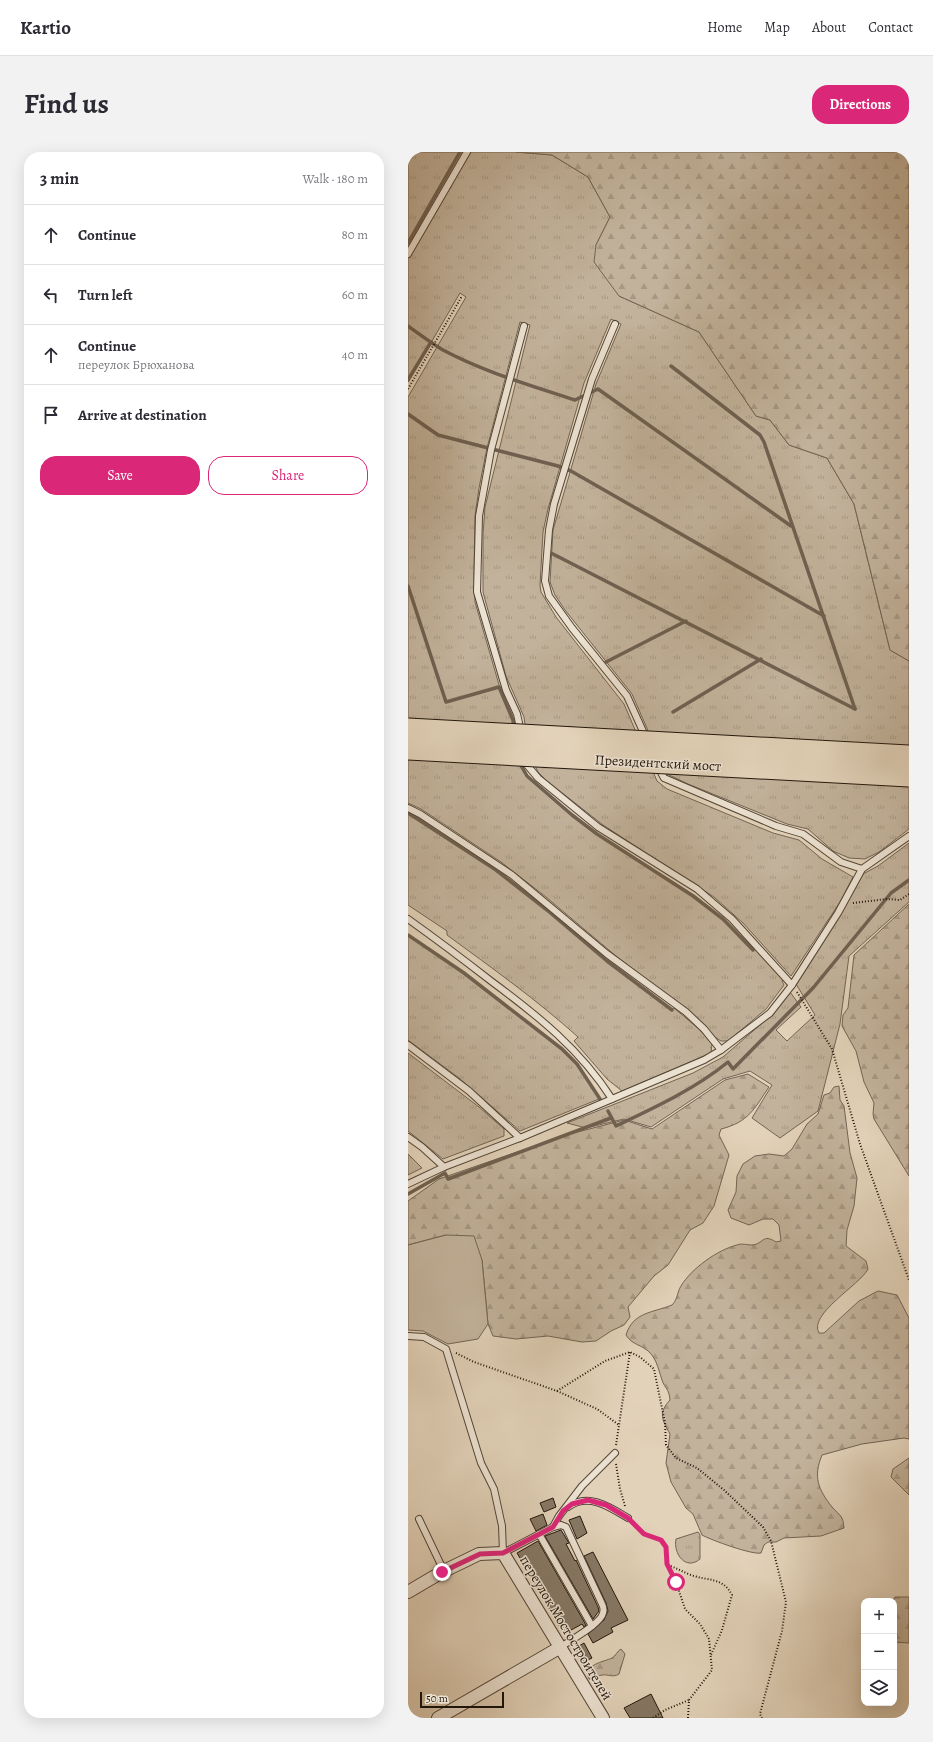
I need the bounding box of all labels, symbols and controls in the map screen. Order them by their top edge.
text: Kartio [20,15,71,41]
text: Home [707,18,742,37]
text: Map [764,18,790,37]
text: About [812,18,846,37]
text: Contact [868,18,913,37]
text: Find us [24,85,109,123]
button: Directions [812,85,909,124]
text: 3 min [40,167,79,190]
text: Walk · 180 m [302,170,368,187]
icon: ahead [40,224,62,246]
text: Continue [78,225,136,245]
text: 80 m [341,226,368,243]
icon: left [40,284,62,306]
text: Turn left [78,285,133,305]
text: 60 m [342,286,368,303]
text: Continue [78,336,136,356]
icon: ahead [40,344,62,366]
text: 40 m [342,346,368,363]
text: переулок Брюханова [78,356,195,373]
icon: arrive [40,404,62,426]
text: Arrive at destination [78,405,207,425]
button: Save [40,456,200,495]
button: Share [208,456,368,495]
street label: Президентский мост [594,750,722,776]
street label: переулок Мостостроителей [515,1552,617,1704]
route end [433,1563,451,1581]
route start [667,1573,685,1591]
map controls [861,1598,897,1706]
button: + [861,1598,897,1634]
button: − [861,1634,897,1670]
button: layers [861,1670,897,1706]
scale bar [420,1690,504,1709]
text: 50 m [426,1691,448,1706]

